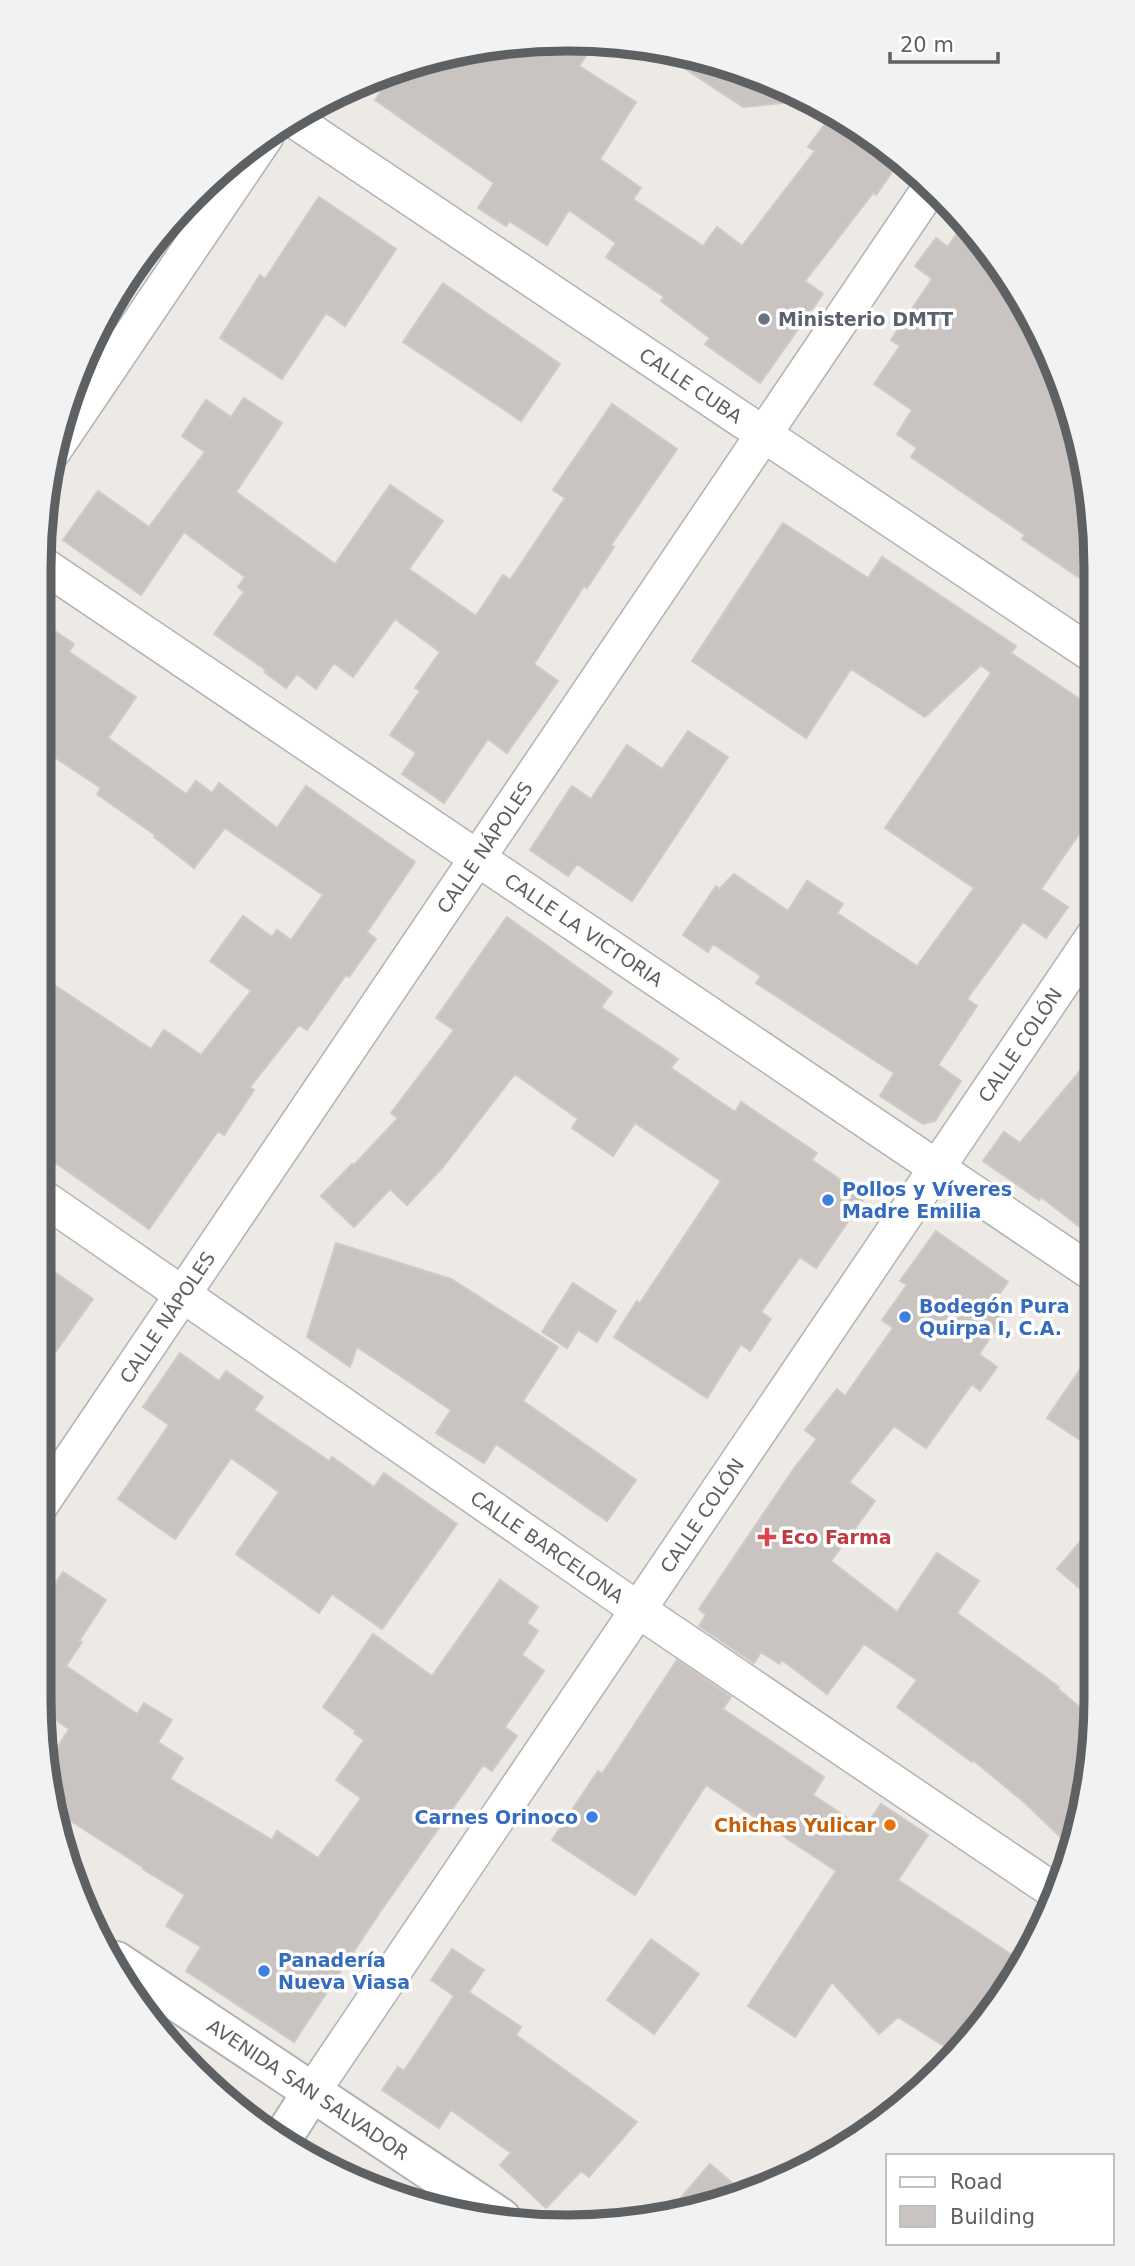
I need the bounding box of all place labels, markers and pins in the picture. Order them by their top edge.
place label: Ministerio DMTT [778,308,953,330]
marker: Ministerio DMTT [756,311,772,327]
place label: Pollos y Víveres Madre Emilia [842,1178,1012,1222]
marker: Pollos y Víveres Madre Emilia [820,1192,836,1208]
place label: Bodegón Pura Quirpa I, C.A. [919,1295,1069,1339]
marker: Bodegón Pura Quirpa I, C.A. [897,1309,913,1325]
place label: Eco Farma [781,1526,892,1548]
marker: Eco Farma [759,1529,775,1545]
place label: Carnes Orinoco [415,1806,578,1828]
marker: Carnes Orinoco [584,1809,600,1825]
place label: Chichas Yulicar [714,1814,877,1836]
marker: Chichas Yulicar [882,1817,898,1833]
place label: Panadería Nueva Viasa [278,1949,410,1993]
marker: Panadería Nueva Viasa [256,1963,272,1979]

